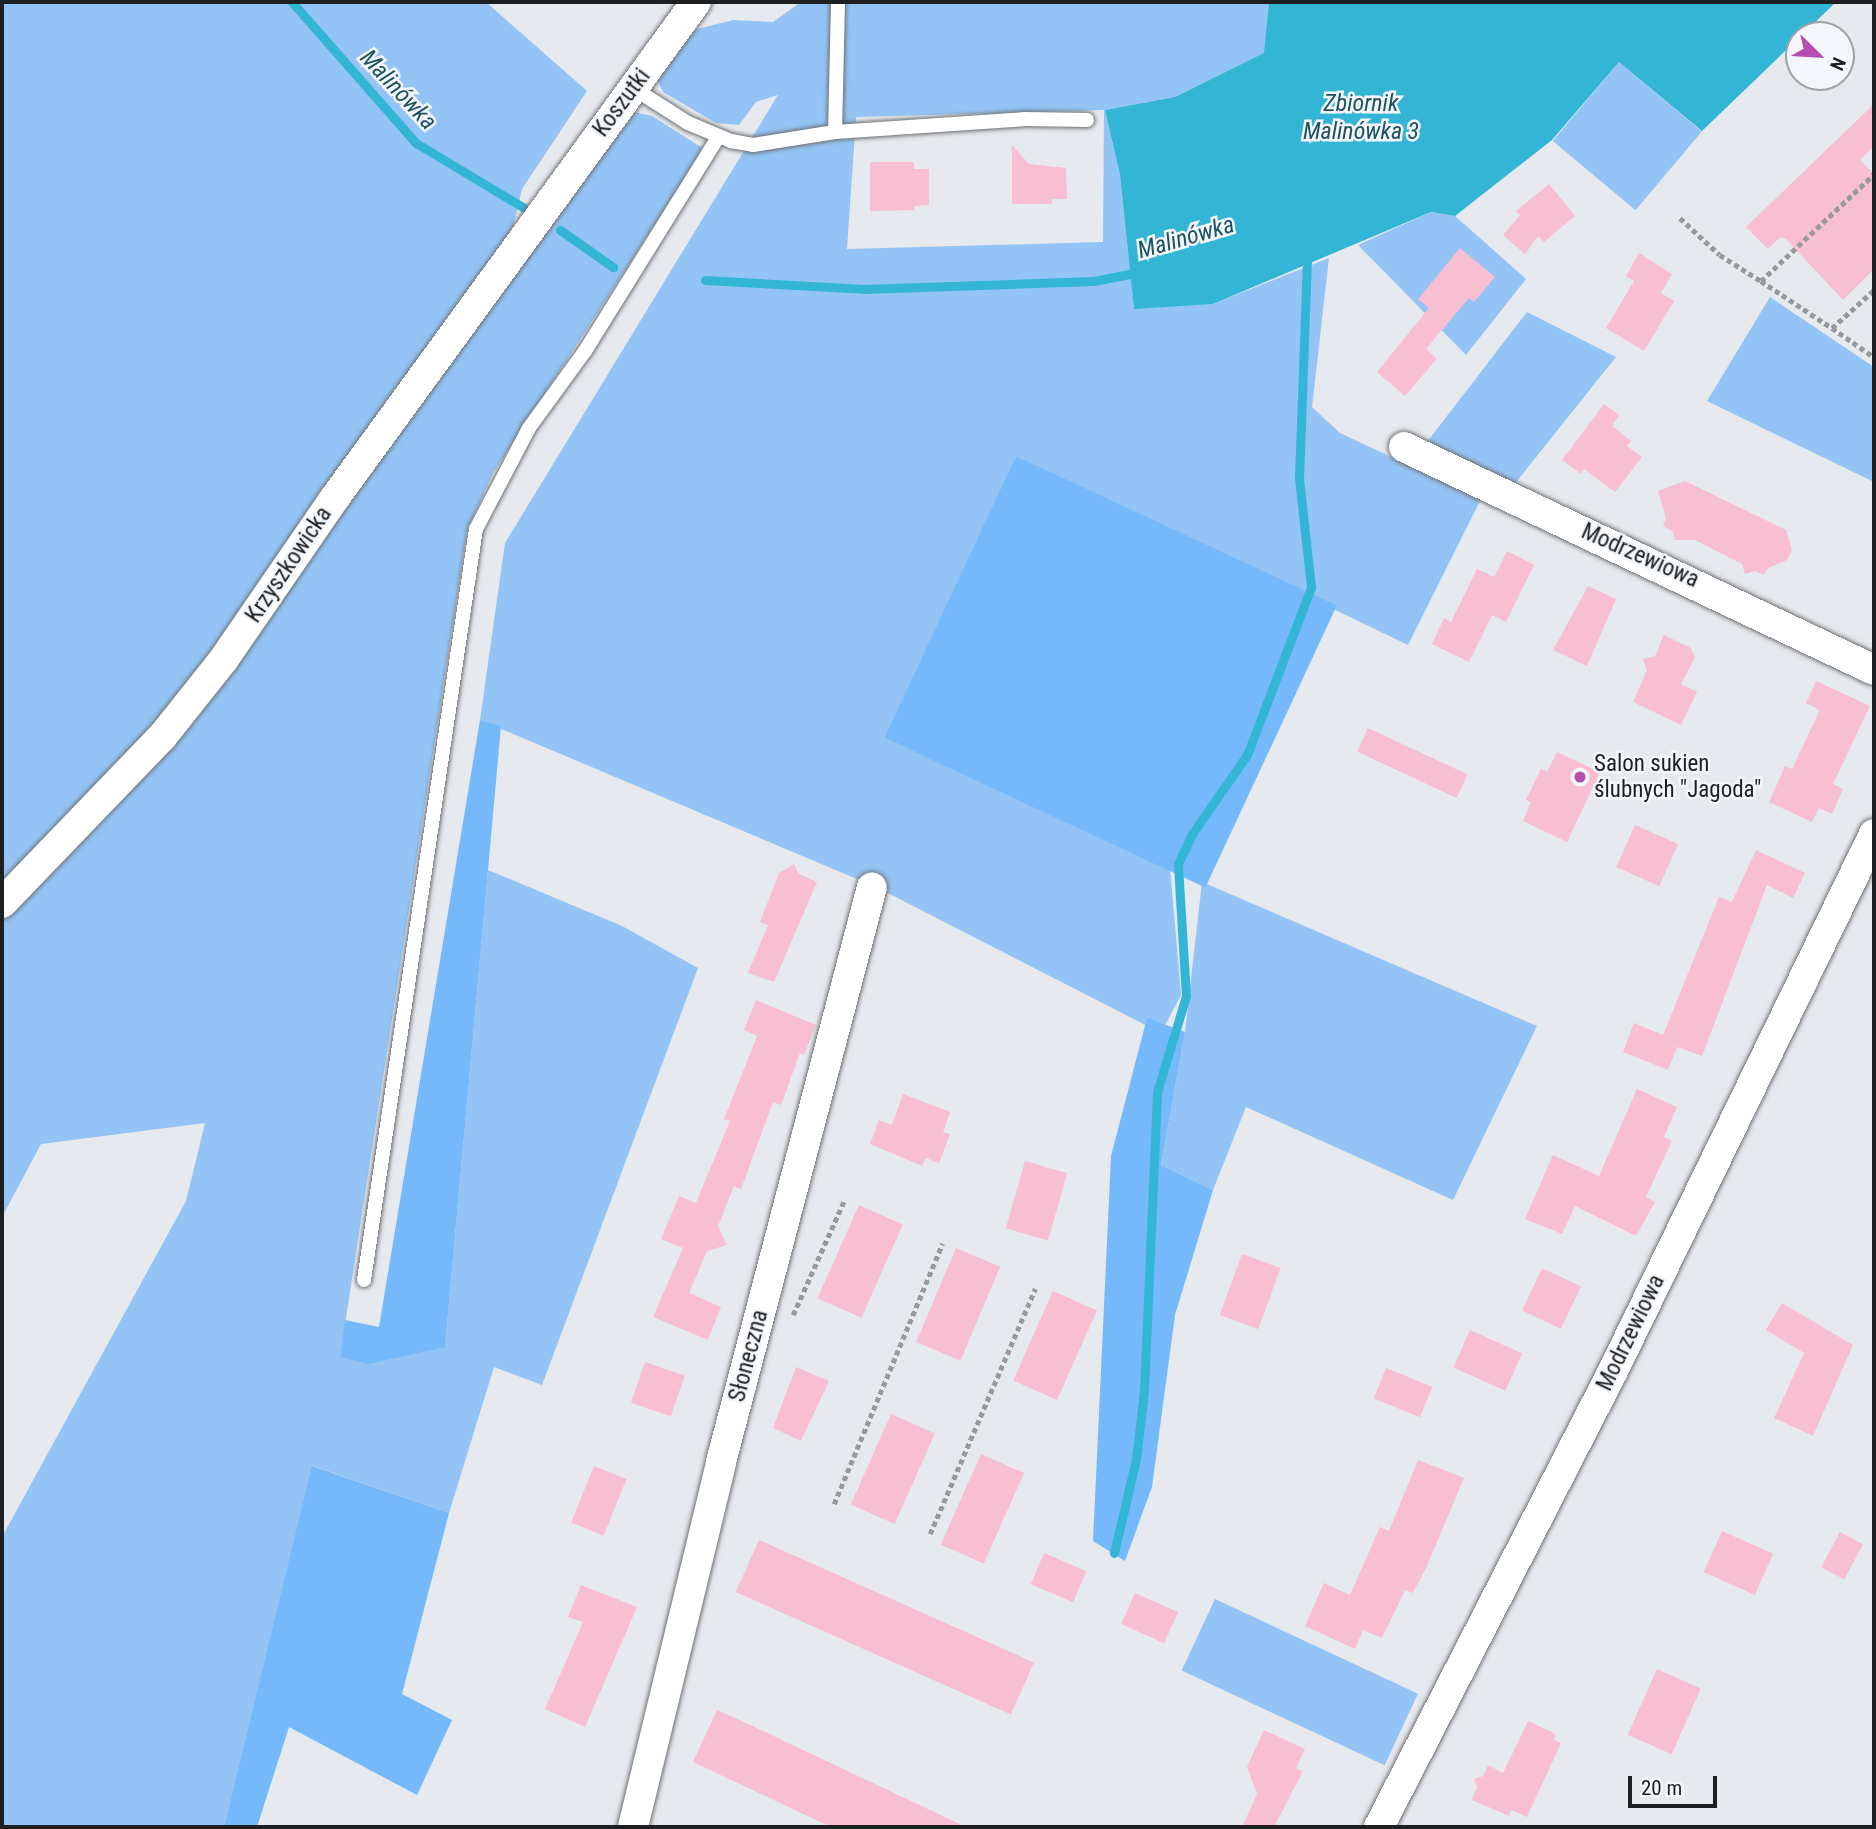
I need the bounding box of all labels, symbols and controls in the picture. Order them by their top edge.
north arrow [1785,21,1855,91]
water label: Malinówka [354,44,442,136]
text: N [1825,54,1851,74]
street label: Koszutki [588,64,656,142]
water label: Zbiornik Malinówka 3 [1303,90,1419,146]
water label: Malinówka [1134,210,1238,266]
street label: Krzyszkowicka [240,502,338,628]
street label: Modrzewiowa [1577,518,1703,594]
place label: Salon sukien ślubnych "Jagoda" [1594,750,1761,804]
marker: Salon sukien ślubnych "Jagoda" [1572,769,1588,785]
street label: Modrzewiowa [1591,1270,1671,1396]
street label: Słoneczna [724,1307,774,1405]
scale bar [1631,1762,1720,1806]
text: 20 m [1641,1776,1682,1800]

